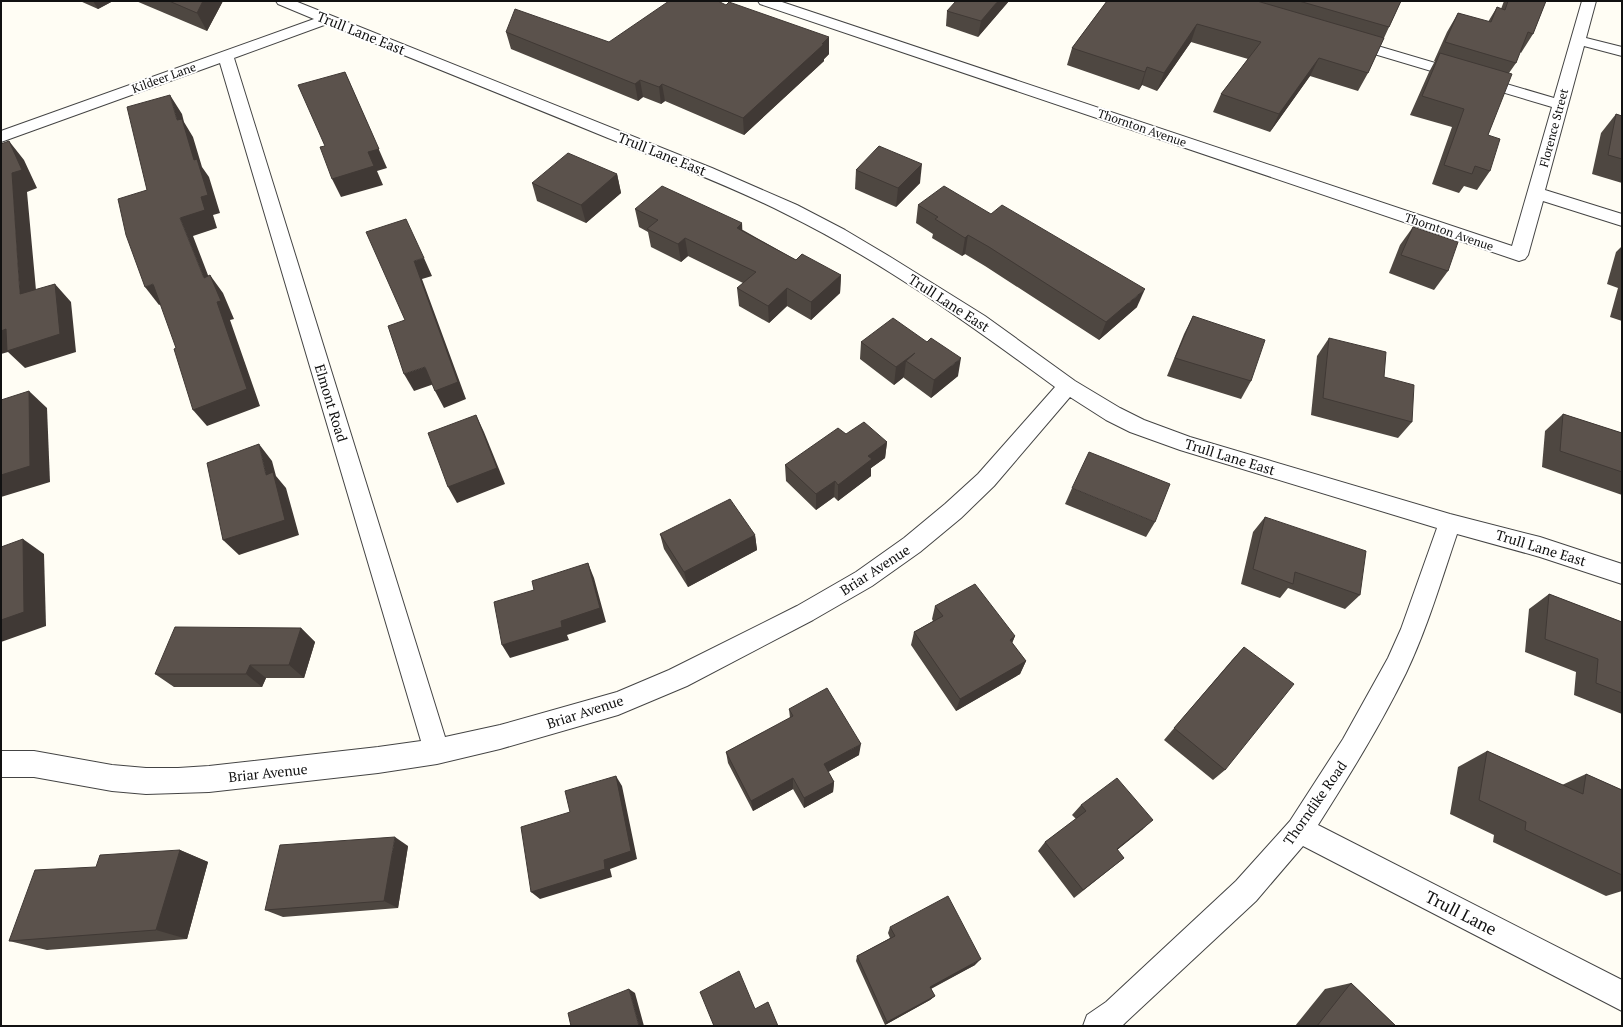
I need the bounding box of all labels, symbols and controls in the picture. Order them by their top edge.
street label: Trull Lane East [314,6,409,59]
street label: Kildeer Lane [130,59,198,96]
street label: Florence Street [1536,86,1571,169]
street label: Thornton Avenue [1096,105,1189,150]
street label: Trull Lane East [615,127,710,180]
street label: Thornton Avenue [1403,209,1496,254]
street label: Trull Lane East [905,269,994,336]
street label: Elmont Road [311,362,352,444]
street label: Trull Lane East [1183,434,1278,480]
street label: Trull Lane East [1494,525,1589,571]
street label: Briar Avenue [836,540,913,599]
street label: Briar Avenue [544,690,626,733]
street label: Thorndike Road [1278,757,1351,849]
street label: Briar Avenue [227,759,309,786]
street label: Trull Lane [1422,885,1501,940]

